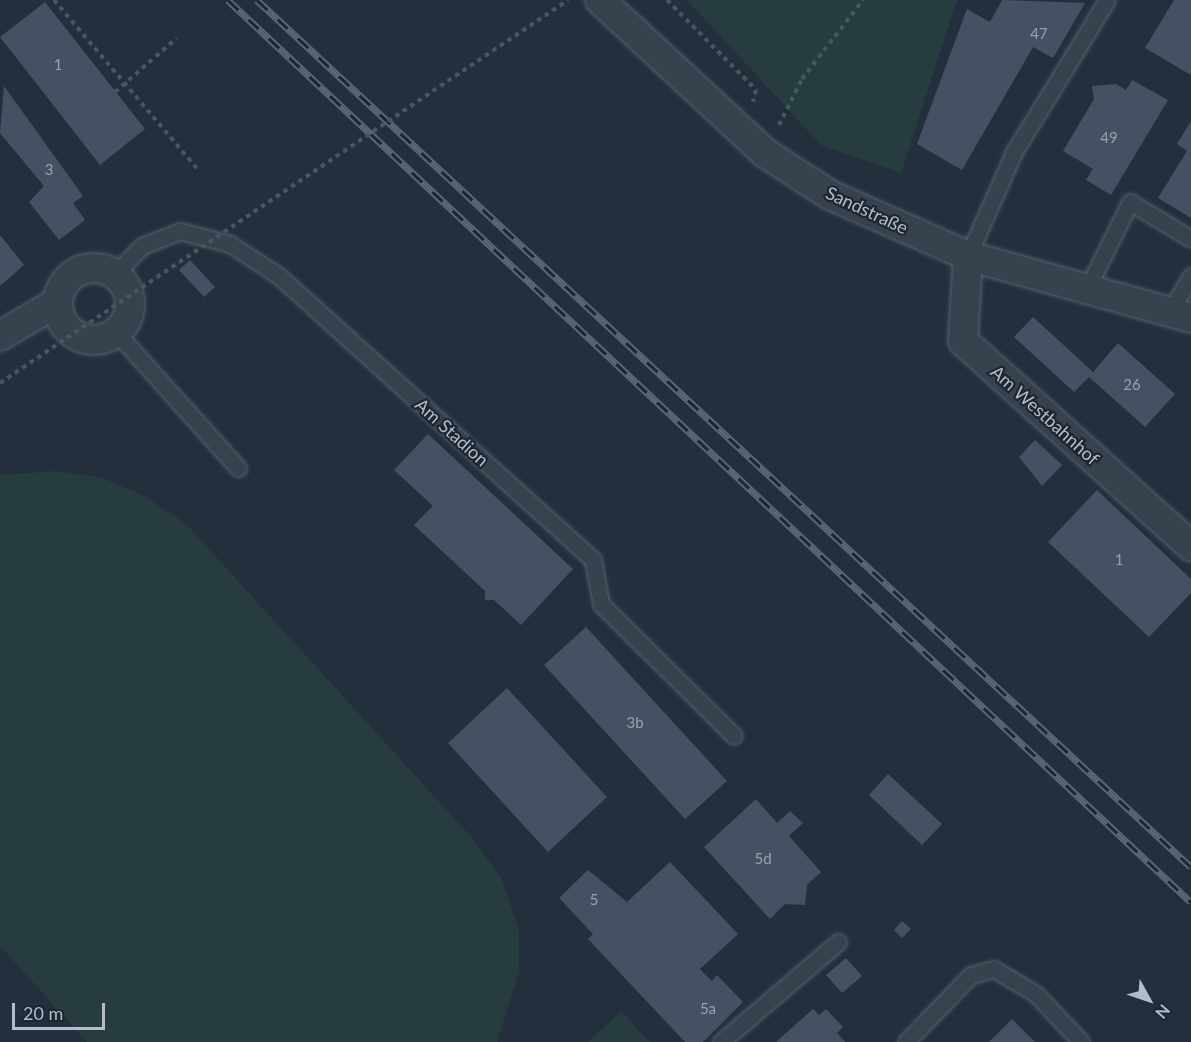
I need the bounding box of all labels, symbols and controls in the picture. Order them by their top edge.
house number: 47 [1030,25,1048,43]
house number: 1 [54,56,62,74]
house number: 49 [1100,129,1118,147]
house number: 3 [45,161,53,179]
street label: Sandstraße [822,182,912,238]
street label: Am Westbahnhof [986,361,1104,469]
house number: 26 [1123,376,1141,394]
street label: Am Stadion [411,394,493,470]
house number: 1 [1115,551,1123,569]
house number: 3b [626,714,644,732]
house number: 5d [754,850,772,868]
house number: 5 [590,891,598,909]
north arrow [1119,970,1179,1030]
scale bar [15,991,108,1029]
house number: 5a [700,1000,716,1018]
text: N [1152,1001,1174,1023]
text: 20 m [23,1002,63,1024]

